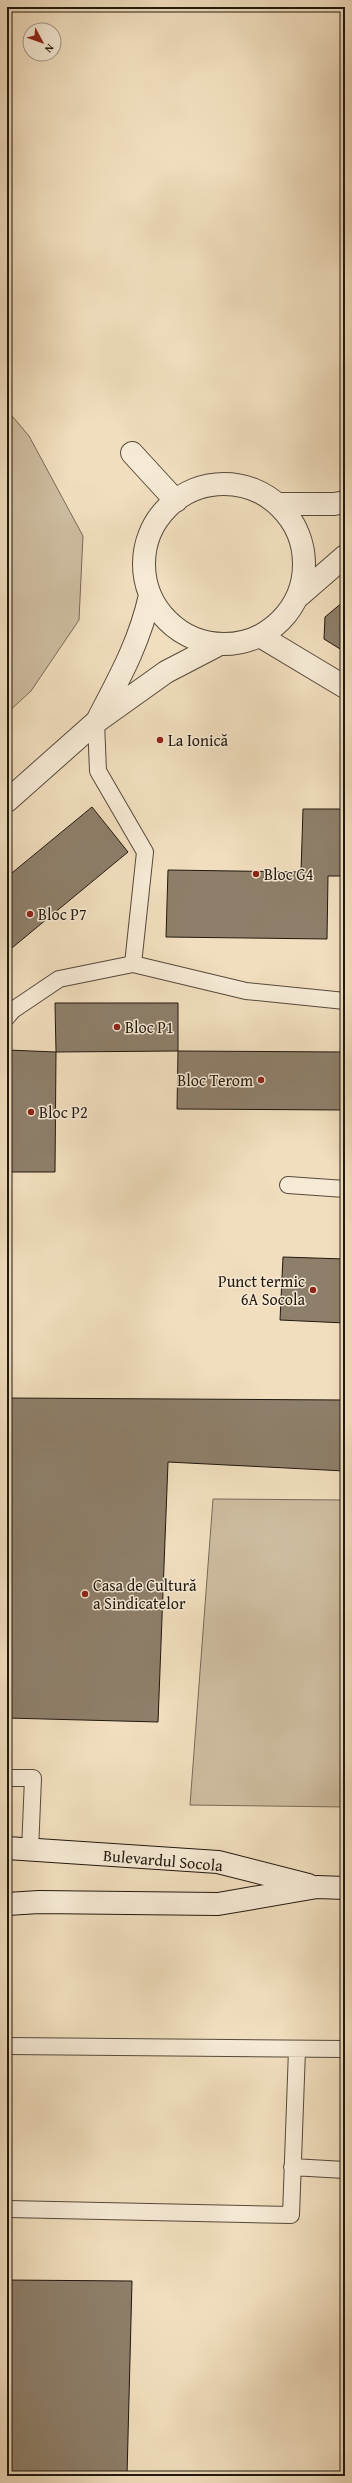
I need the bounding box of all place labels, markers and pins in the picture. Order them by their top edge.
place label: La Ionică [168,728,229,752]
marker: La Ionică [155,735,165,745]
place label: Bloc G4 [264,862,314,886]
marker: Bloc G4 [251,869,261,879]
place label: Bloc P7 [38,902,87,926]
marker: Bloc P7 [25,909,35,919]
place label: Bloc P1 [125,1015,174,1039]
marker: Bloc P1 [112,1022,122,1032]
place label: Bloc Terom [177,1068,253,1092]
marker: Bloc Terom [256,1075,266,1085]
place label: Bloc P2 [39,1100,88,1124]
marker: Bloc P2 [26,1107,36,1117]
place label: Punct termic 6A Socola [218,1269,305,1311]
marker: Punct termic 6A Socola [308,1285,318,1295]
place label: Casa de Cultură a Sindicatelor [93,1573,197,1615]
marker: Casa de Cultură a Sindicatelor [80,1589,90,1599]

